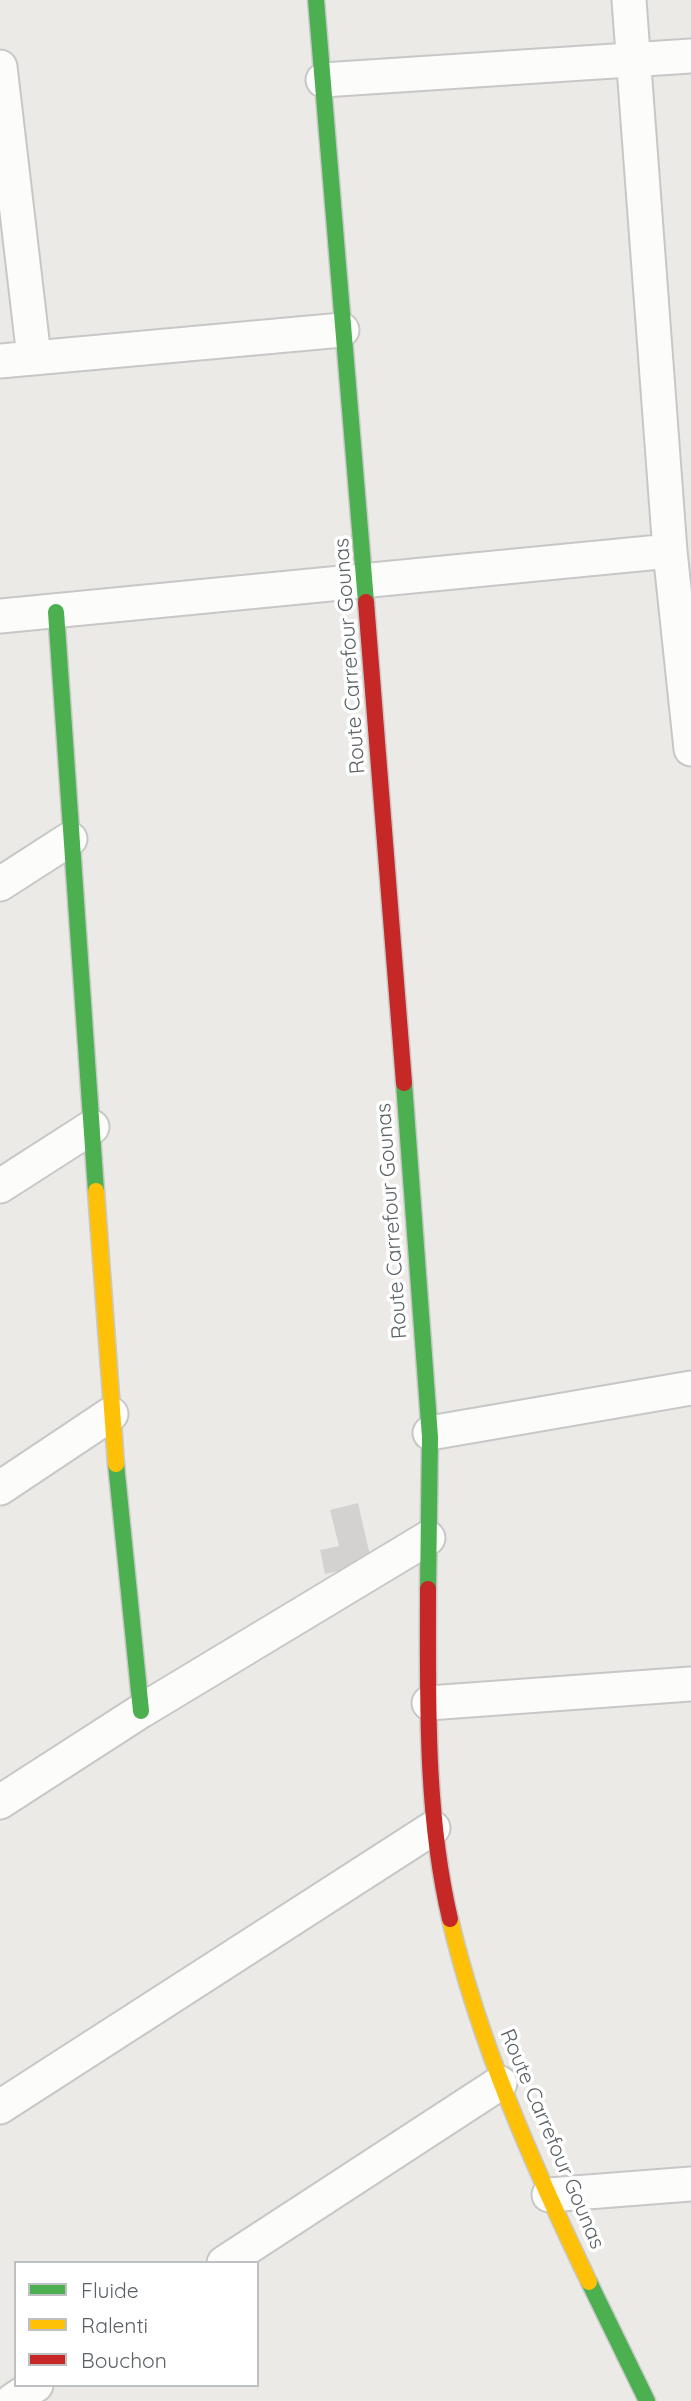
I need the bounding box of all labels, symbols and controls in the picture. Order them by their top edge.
street label: Route Carrefour Gounas [329,537,371,775]
street label: Route Carrefour Gounas [371,1102,413,1340]
street label: Route Carrefour Gounas [494,2025,610,2253]
legend [14,2261,259,2387]
text: Fluide [81,2277,139,2303]
text: Ralenti [81,2312,148,2338]
text: Bouchon [81,2347,167,2373]

